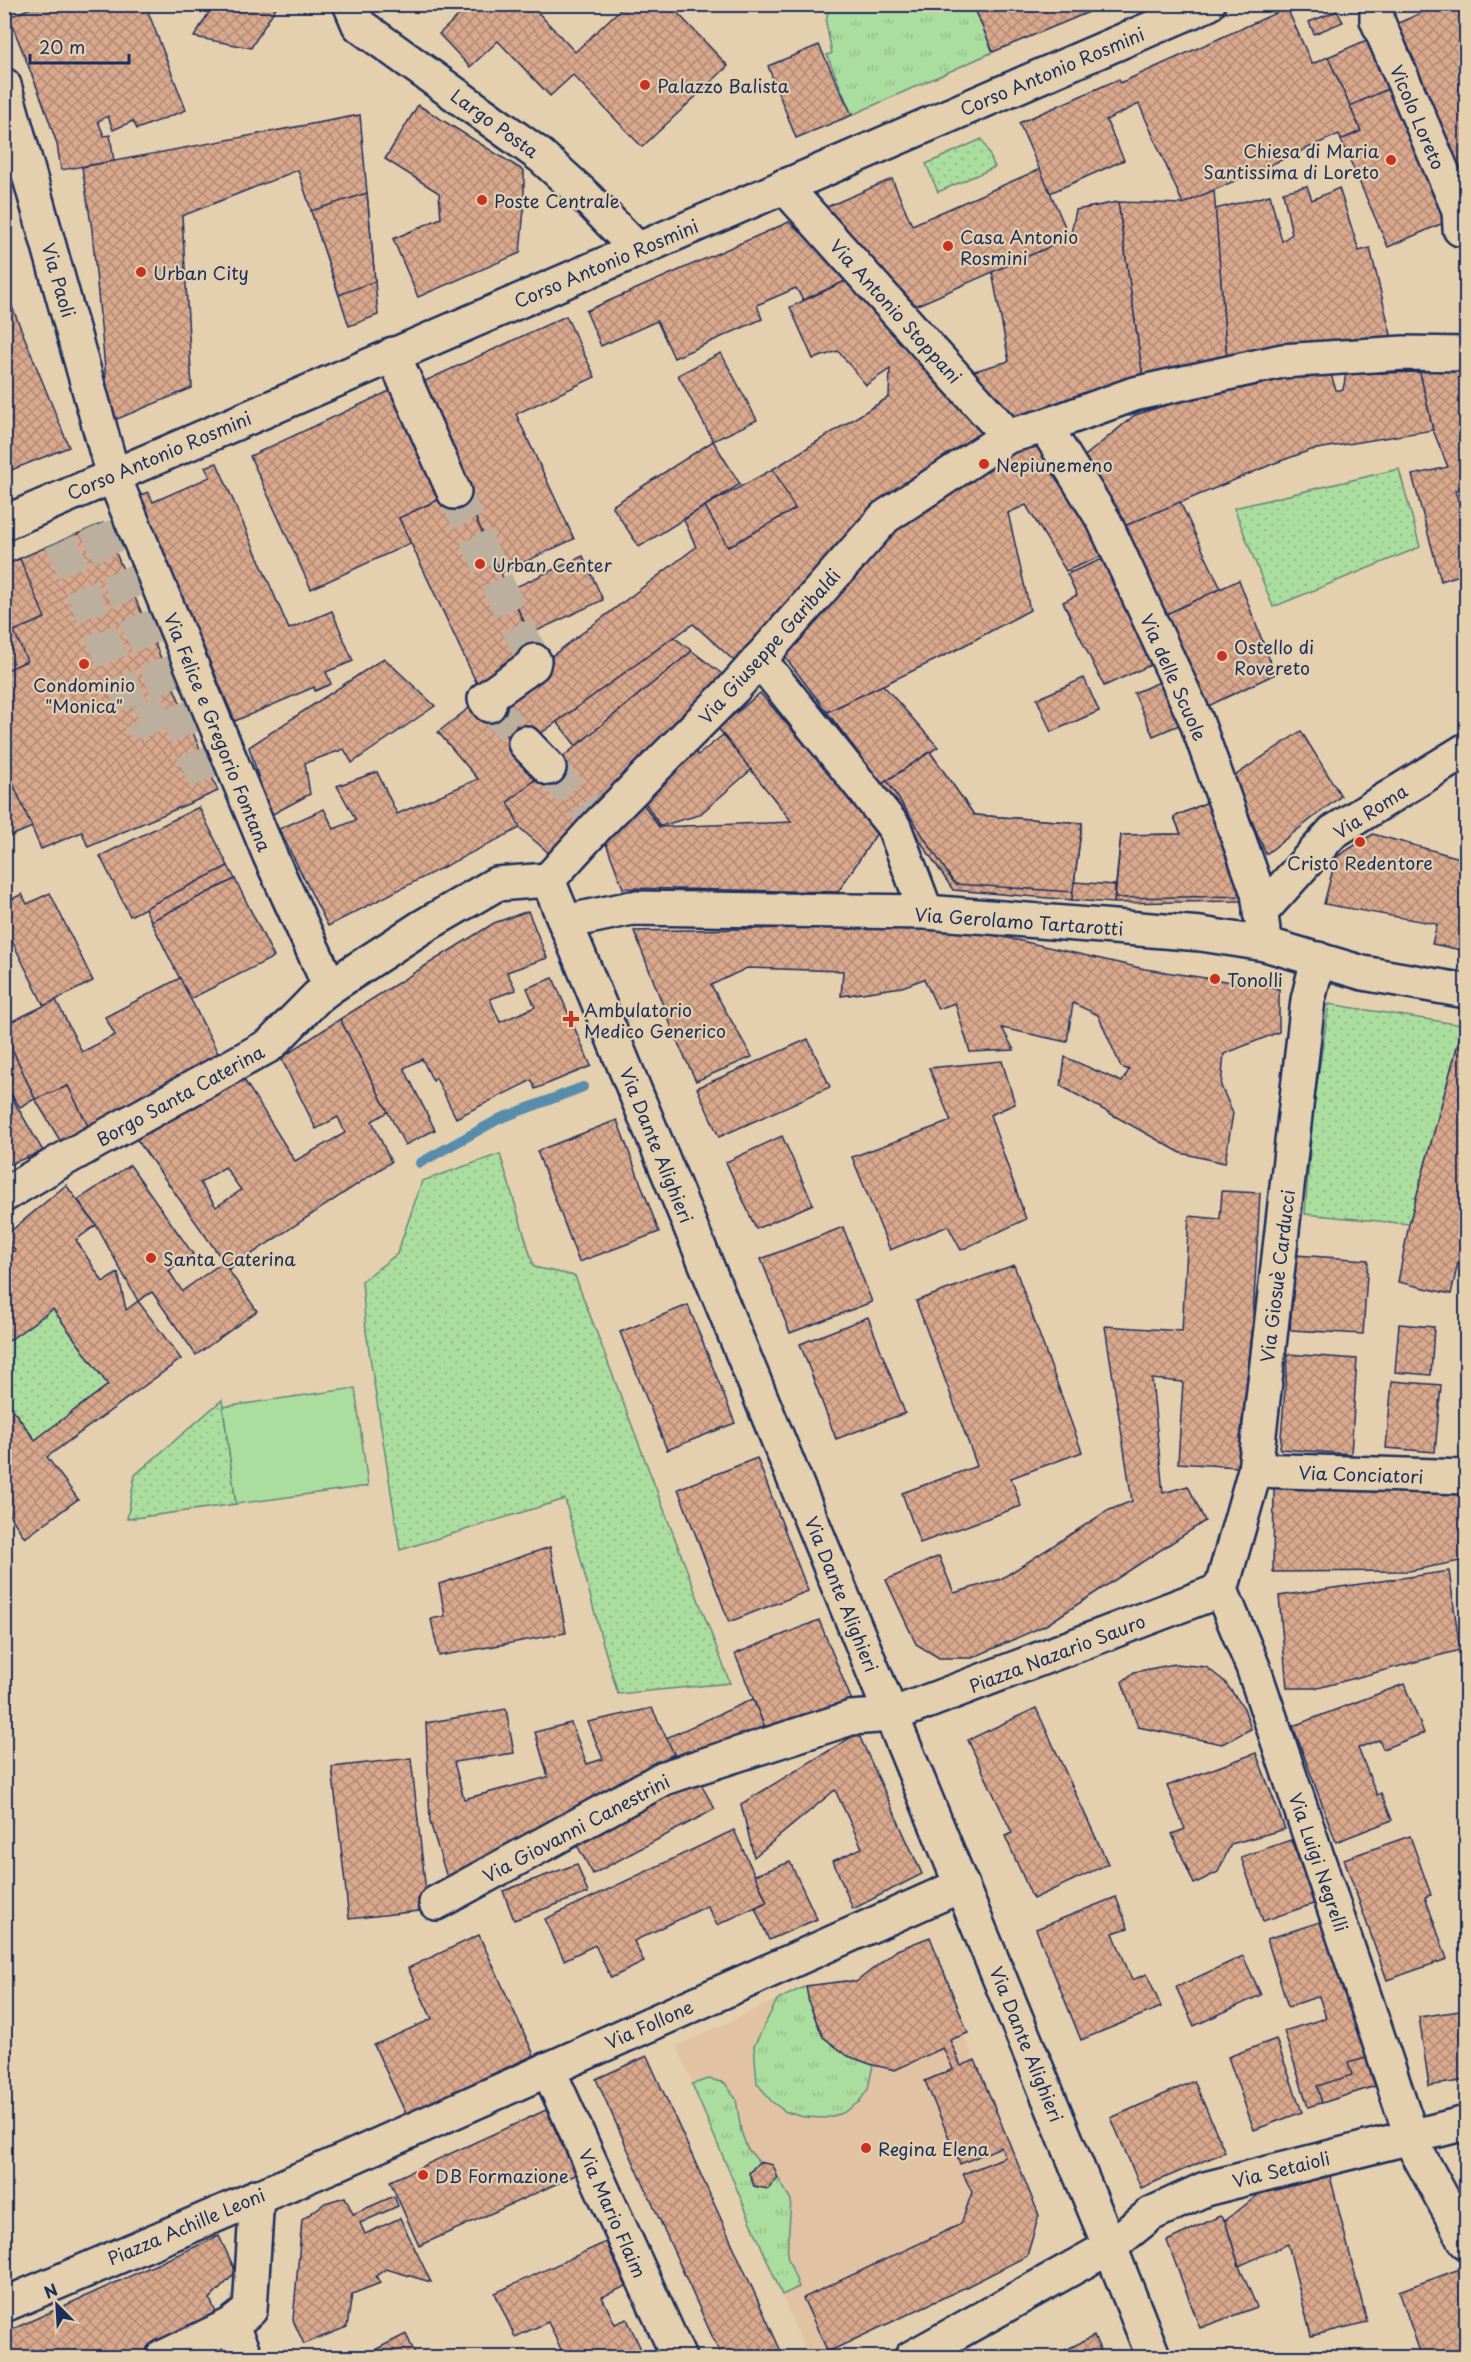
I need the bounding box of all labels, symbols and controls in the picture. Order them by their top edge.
street label: Corso Antonio Rosmini [956,20,1148,122]
scale bar [30,27,129,65]
text: 20 m [39,33,85,60]
street label: Vicolo Loreto [1384,60,1452,174]
place label: Palazzo Balista [657,72,790,99]
marker: Palazzo Balista [638,78,652,92]
street label: Largo Posta [446,82,545,164]
place label: Chiesa di Maria Santissima di Loreto [1203,137,1380,185]
marker: Chiesa di Maria Santissima di Loreto [1384,153,1398,167]
place label: Poste Centrale [494,187,620,214]
marker: Poste Centrale [475,193,489,207]
street label: Corso Antonio Rosmini [510,212,702,314]
place label: Casa Antonio Rosmini [960,223,1078,271]
street label: Via Antonio Stoppani [824,233,968,389]
marker: Casa Antonio Rosmini [941,239,955,253]
street label: Via Paoli [35,240,83,320]
place label: Urban City [153,259,249,286]
marker: Urban City [134,265,148,279]
street label: Corso Antonio Rosmini [63,404,255,506]
place label: Nepiunemeno [996,451,1113,478]
marker: Nepiunemeno [977,457,991,471]
place label: Urban Center [492,551,613,578]
marker: Urban Center [473,557,487,571]
street label: Via Giuseppe Garibaldi [692,562,846,730]
street label: Via Felice e Gregorio Fontana [158,608,279,856]
street label: Via delle Scuole [1134,609,1214,745]
place label: Ostello di Rovereto [1234,633,1314,681]
marker: Ostello di Rovereto [1215,649,1229,663]
marker: Condominio "Monica" [77,657,91,671]
place label: Condominio "Monica" [33,671,135,719]
street label: Via Roma [1328,777,1412,845]
marker: Cristo Redentore [1353,835,1367,849]
place label: Cristo Redentore [1287,849,1433,876]
street label: Via Gerolamo Tartarotti [914,900,1124,942]
place label: Tonolli [1227,966,1283,993]
marker: Tonolli [1208,972,1222,986]
place label: Ambulatorio Medico Generico [584,996,726,1044]
marker: Ambulatorio Medico Generico [562,1010,580,1028]
street label: Borgo Santa Caterina [91,1037,269,1152]
street label: Via Dante Alighieri [613,1063,701,1227]
street label: Via Giosuè Carducci [1253,1188,1301,1364]
place label: Santa Caterina [163,1245,296,1272]
marker: Santa Caterina [144,1251,158,1265]
street label: Via Conciatori [1298,1458,1424,1490]
street label: Via Dante Alighieri [798,1512,886,1676]
street label: Piazza Nazario Sauro [965,1607,1149,1699]
street label: Via Giovanni Canestrini [478,1767,674,1889]
street label: Via Luigi Negrelli [1283,1789,1355,1935]
street label: Via Dante Alighieri [983,1962,1071,2126]
street label: Via Follone [601,1993,697,2055]
place label: Regina Elena [878,2135,990,2162]
marker: Regina Elena [859,2141,873,2155]
street label: Via Mario Flaim [572,2144,654,2282]
street label: Via Setaioli [1229,2144,1333,2194]
place label: DB Formazione [435,2162,569,2189]
marker: DB Formazione [416,2168,430,2182]
street label: Piazza Achille Leoni [103,2181,269,2271]
north arrow [27,2275,87,2335]
text: N [40,2277,61,2304]

